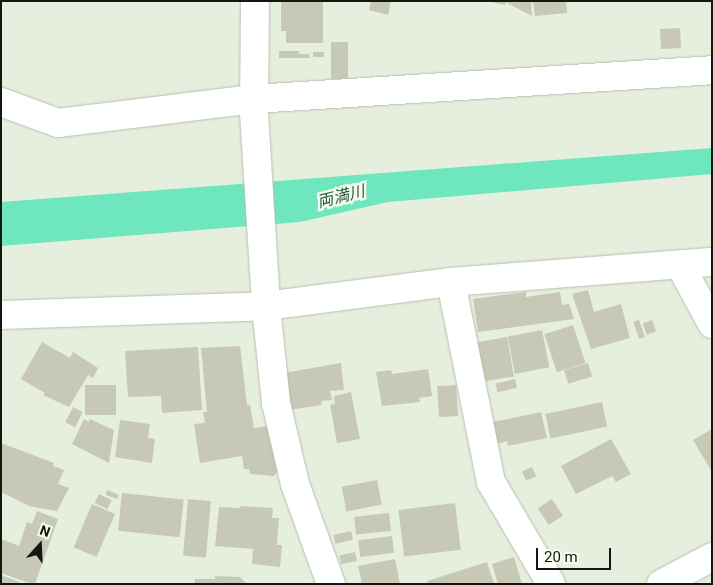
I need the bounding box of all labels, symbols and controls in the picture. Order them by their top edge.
water label: 両満川 [315,182,367,212]
north arrow [15,520,65,570]
text: N [38,522,53,540]
scale bar [538,538,613,570]
text: 20 m [544,548,578,566]

